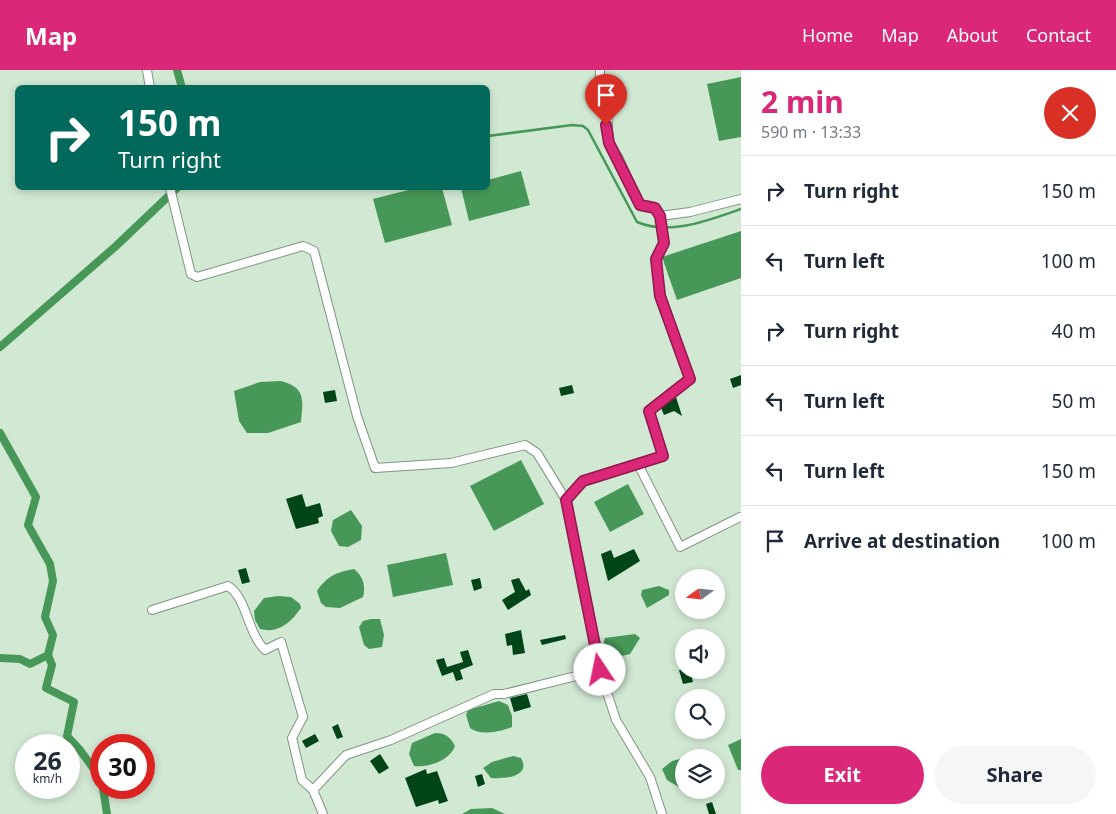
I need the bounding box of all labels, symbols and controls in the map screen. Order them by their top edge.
text: Map [25,19,77,52]
text: Home [802,23,853,47]
text: Map [881,23,919,47]
text: About [947,23,998,47]
text: Contact [1026,23,1091,47]
pin [585,74,627,125]
icon: arrive [592,81,620,109]
text: 2 min [761,81,844,122]
button: close [1044,87,1096,139]
text: 150 m [118,99,221,146]
icon: right [35,105,100,170]
text: 590 m · 13:33 [761,121,861,143]
text: Turn right [118,144,221,174]
icon: right [761,177,789,205]
text: Turn right [804,178,899,204]
text: 150 m [1041,178,1096,204]
icon: left [761,247,789,275]
text: Turn left [804,248,885,274]
text: 100 m [1041,248,1096,274]
icon: right [761,317,789,345]
text: Turn right [804,318,899,344]
text: 40 m [1052,318,1096,344]
icon: left [761,387,789,415]
text: Turn left [804,388,885,414]
text: 50 m [1052,388,1096,414]
icon: left [761,457,789,485]
text: Turn left [804,458,885,484]
text: 150 m [1041,458,1096,484]
icon: arrive [761,527,789,555]
text: Arrive at destination [804,528,1000,554]
text: 100 m [1041,528,1096,554]
north arrow [675,569,725,619]
map controls [675,569,725,799]
button: sound [675,629,725,679]
position arrow [573,643,625,695]
button: search [675,689,725,739]
speed limit sign: 30 [90,734,155,799]
text: 26 [33,743,62,777]
button: Exit [761,746,924,804]
button: Share [934,746,1096,804]
button: layers [675,749,725,799]
text: km/h [33,770,62,787]

